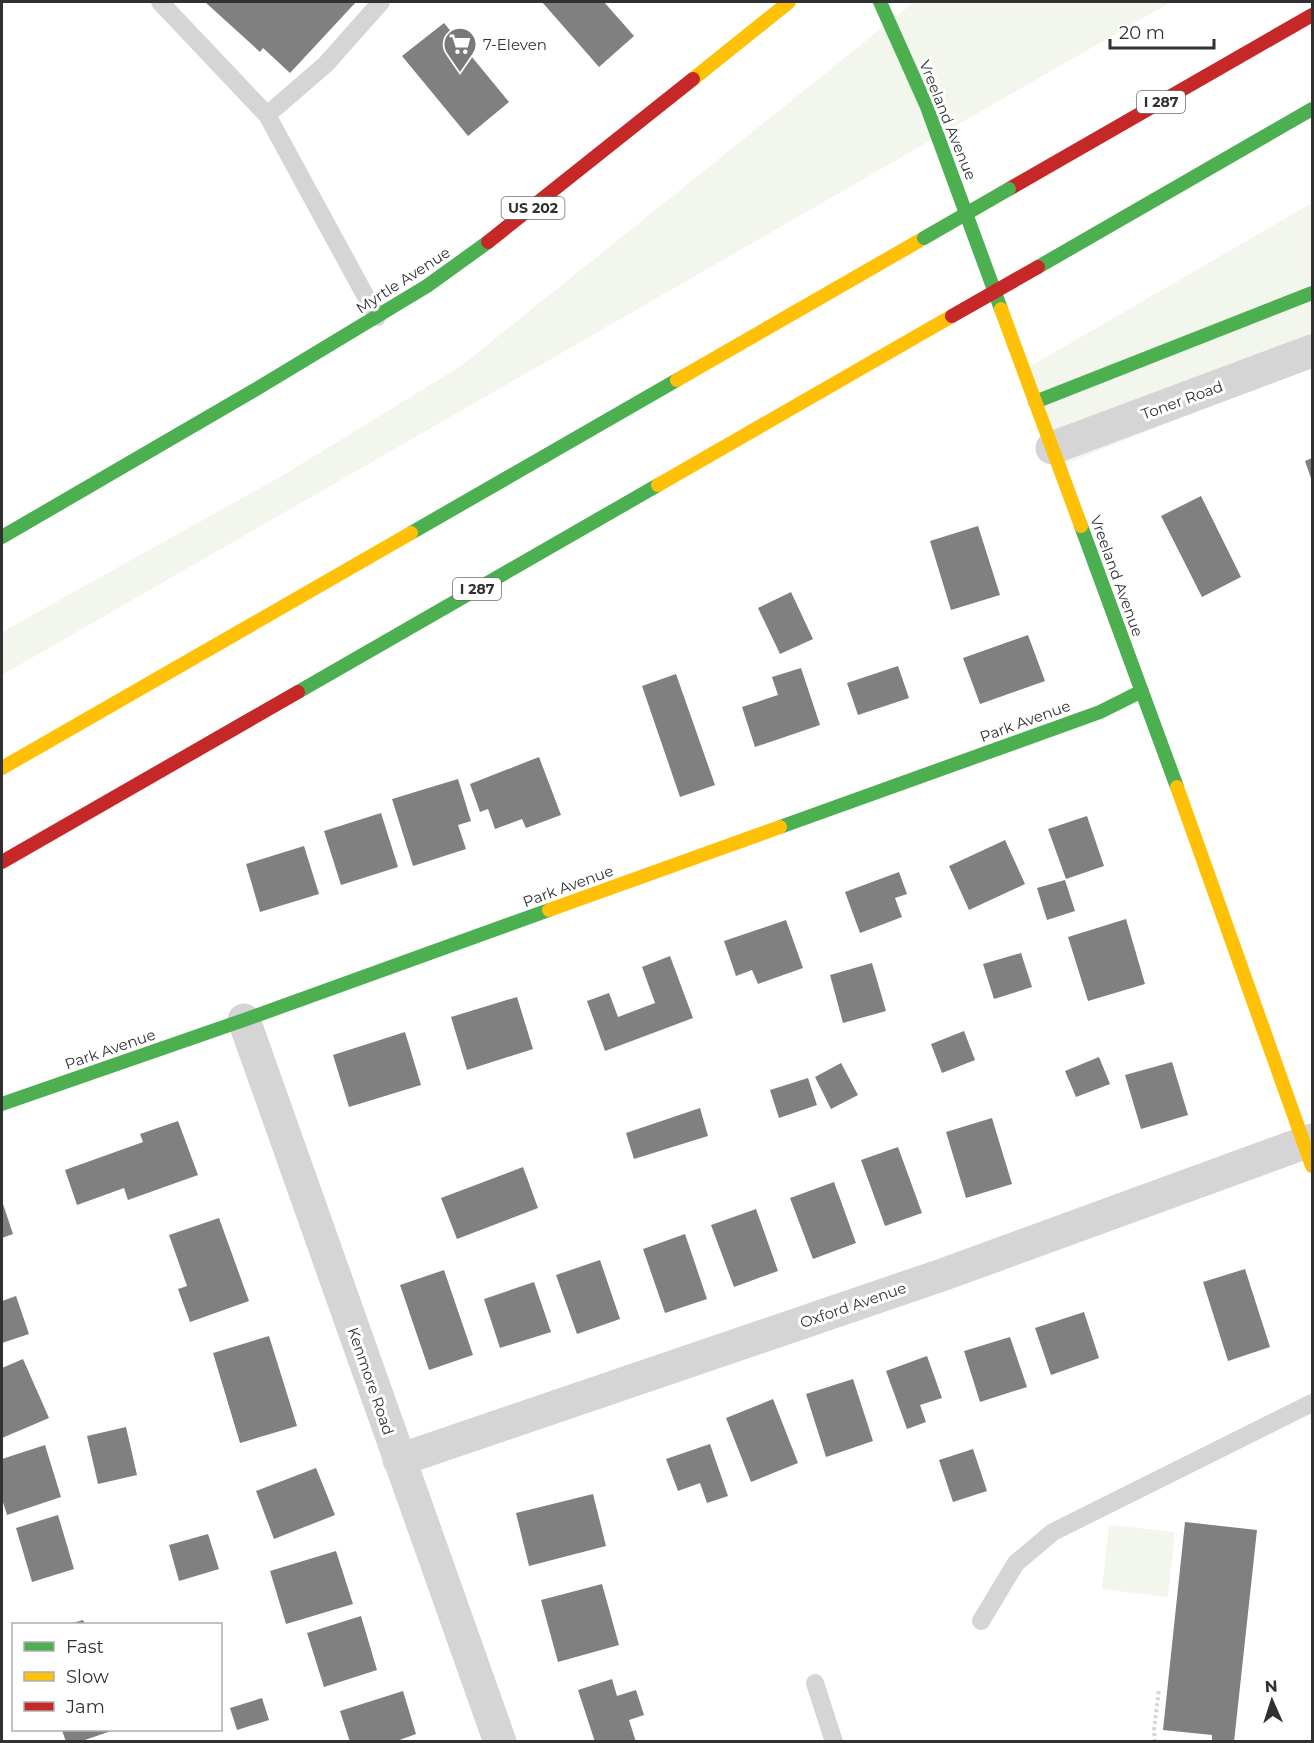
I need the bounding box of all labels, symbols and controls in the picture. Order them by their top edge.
scale bar [1110,12,1214,50]
text: 20 m [1119,22,1165,44]
supermarket icon: 7-Eleven [442,26,478,73]
place label: 7-Eleven [483,35,547,54]
street label: Vreeland Avenue [915,57,981,183]
road number: I 287 [1137,91,1185,113]
road number: US 202 [502,197,564,219]
street label: Myrtle Avenue [352,243,454,317]
street label: Toner Road [1139,376,1225,424]
street label: Vreeland Avenue [1086,513,1148,639]
road number: I 287 [453,578,501,600]
street label: Park Avenue [977,696,1073,746]
street label: Park Avenue [520,861,616,911]
street label: Park Avenue [62,1025,158,1073]
street label: Oxford Avenue [797,1278,909,1332]
street label: Kenmore Road [344,1325,398,1437]
legend [12,1623,222,1731]
text: Fast [66,1636,104,1658]
text: Slow [66,1666,109,1688]
north arrow [1242,1671,1302,1731]
text: N [1264,1677,1278,1696]
text: Jam [65,1696,105,1718]

